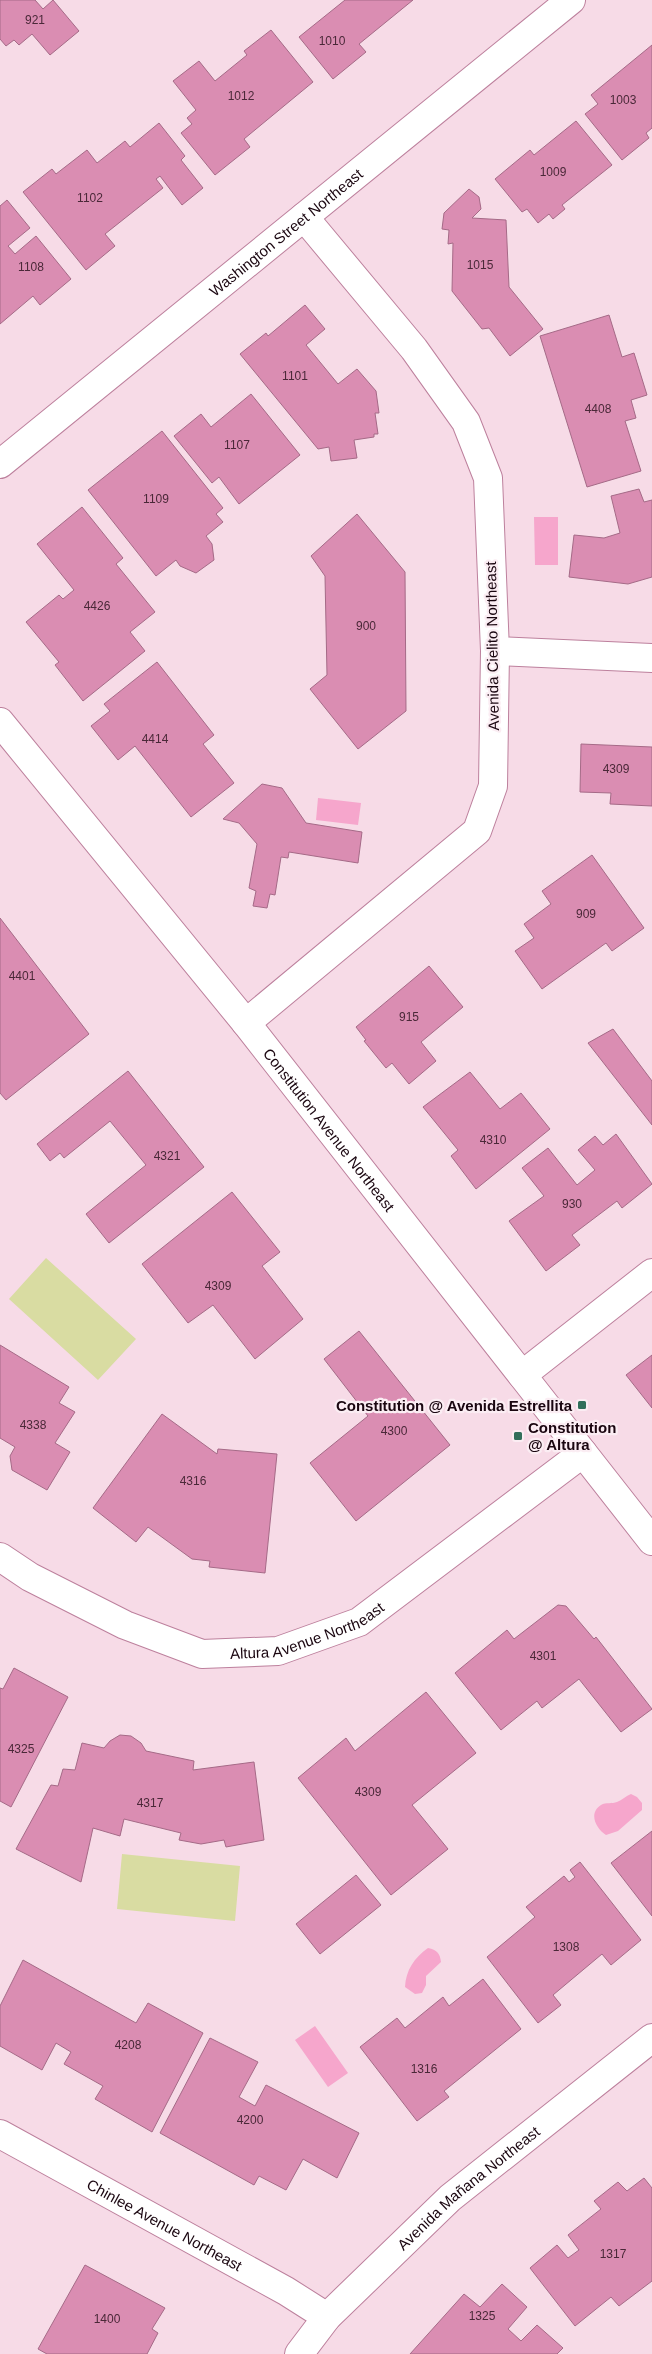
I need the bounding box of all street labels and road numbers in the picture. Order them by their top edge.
street label: Washington Street Northeast [206,164,366,299]
street label: Avenida Cielito Northeast [482,561,502,731]
street label: Constitution Avenue Northeast [260,1045,399,1215]
street label: Altura Avenue Northeast [230,1598,387,1661]
street label: Avenida Mañana Northeast [394,2122,543,2253]
street label: Chinlee Avenue Northeast [84,2175,246,2274]

